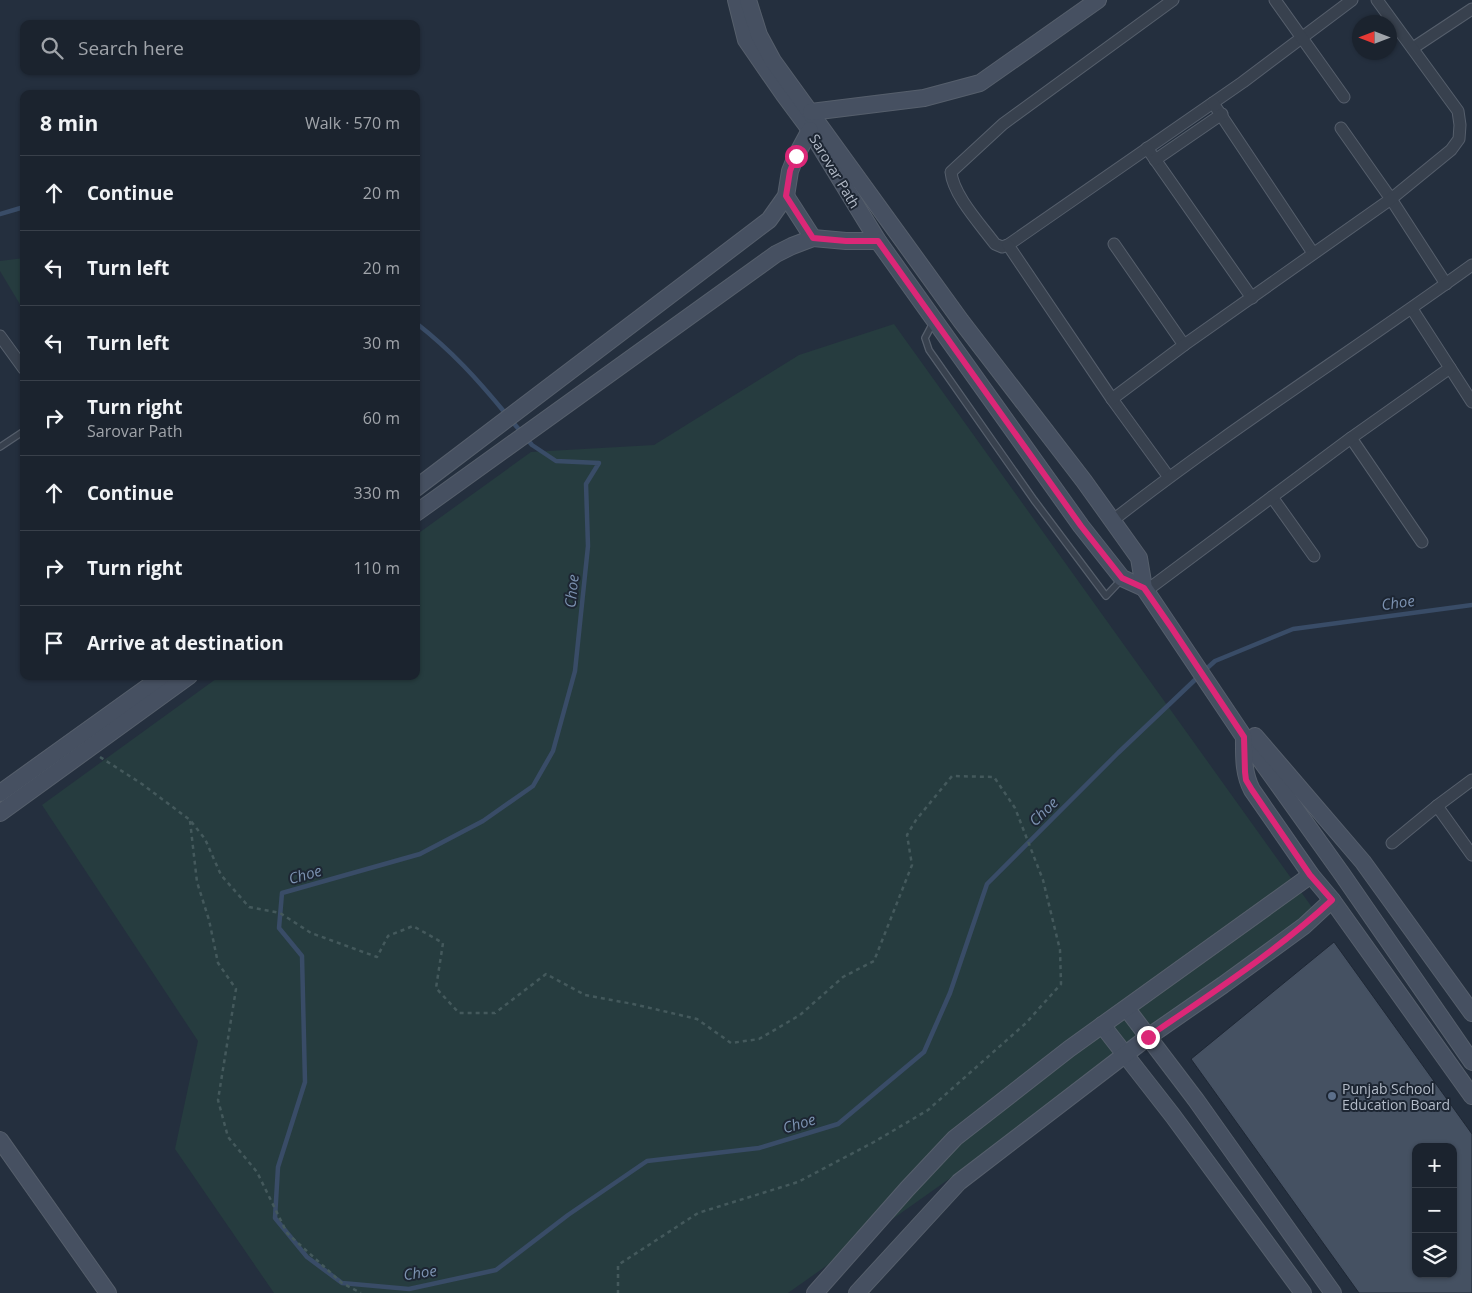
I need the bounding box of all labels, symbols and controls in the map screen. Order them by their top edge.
north arrow [1352,15,1397,60]
search box [20,20,420,75]
icon: search [38,34,66,62]
text: Search here [78,35,184,61]
text: 8 min [40,109,98,137]
text: Walk · 570 m [305,112,400,134]
street label: Sarovar Path [805,130,865,212]
route start [785,145,808,168]
icon: ahead [40,179,68,207]
text: Continue [87,180,174,206]
text: 20 m [363,182,400,204]
icon: left [40,254,68,282]
text: Turn left [87,255,169,281]
text: 20 m [363,257,400,279]
icon: left [40,329,68,357]
text: Turn left [87,330,169,356]
text: 30 m [363,332,400,354]
text: Turn right [87,394,182,420]
icon: right [40,404,68,432]
text: 60 m [363,407,400,429]
text: Sarovar Path [87,420,182,442]
icon: ahead [40,479,68,507]
text: Continue [87,480,174,506]
text: 330 m [354,482,400,504]
icon: right [40,554,68,582]
text: Turn right [87,555,182,581]
text: 110 m [354,557,400,579]
water label: Choe [559,573,583,609]
water label: Choe [1380,590,1416,614]
icon: arrive [40,629,68,657]
text: Arrive at destination [87,630,284,656]
water label: Choe [1024,792,1062,830]
water label: Choe [286,860,324,888]
route end [1137,1026,1160,1049]
place label: Punjab School Education Board [1342,1079,1450,1114]
marker: Punjab School Education Board [1326,1090,1338,1102]
water label: Choe [780,1108,818,1137]
map controls [1412,1143,1457,1278]
button: + [1412,1143,1457,1188]
button: − [1412,1188,1457,1233]
button: layers [1412,1233,1457,1278]
water label: Choe [402,1260,438,1284]

